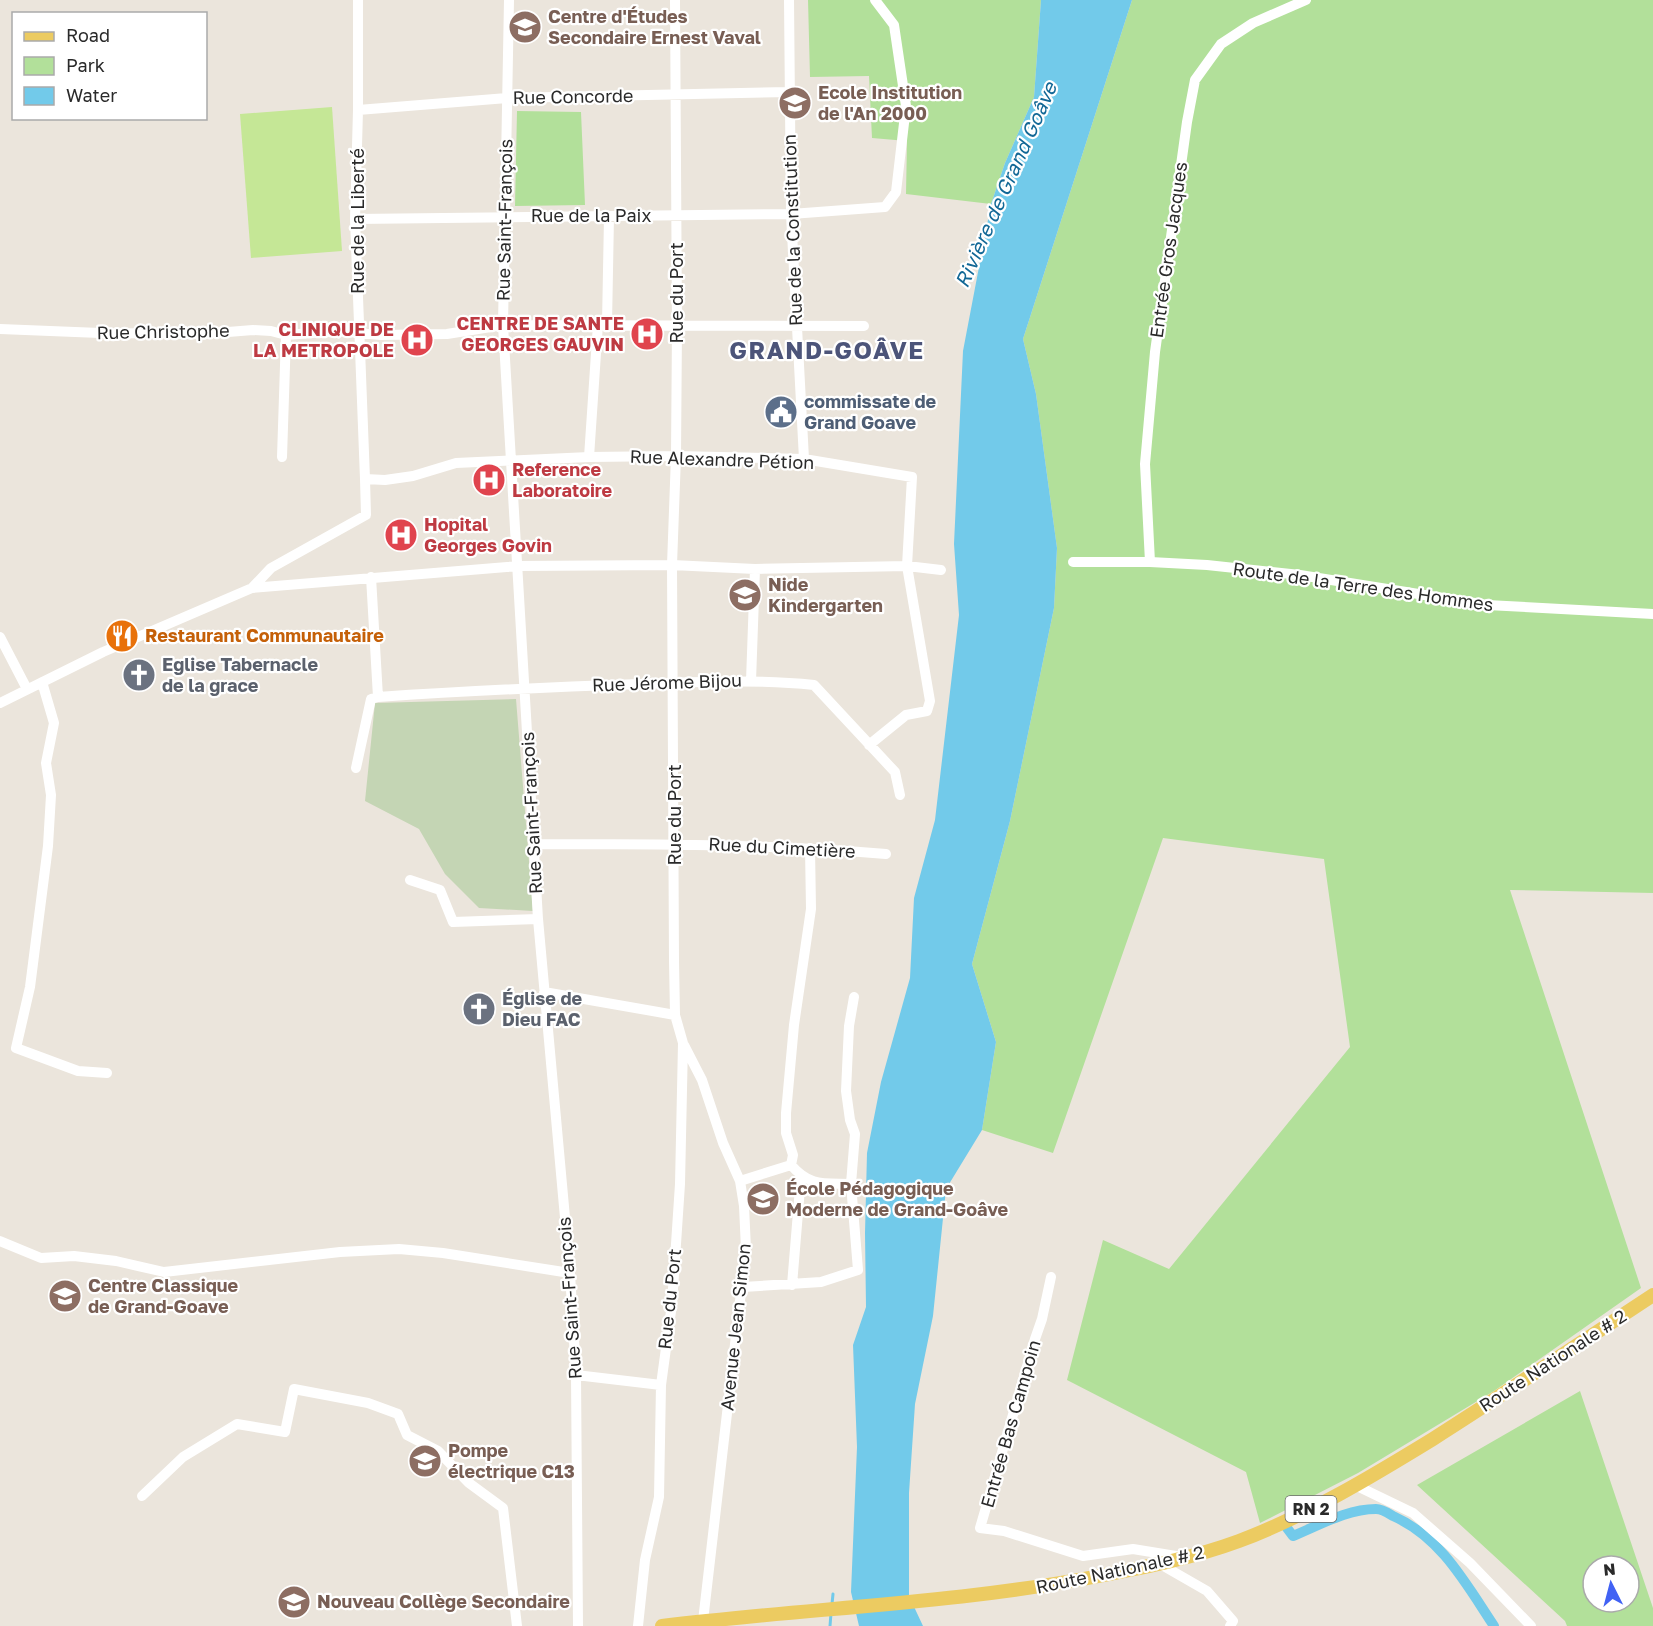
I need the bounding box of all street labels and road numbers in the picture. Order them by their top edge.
street label: Rue Concorde [512,84,634,108]
street label: Rue de la Constitution [778,134,806,326]
street label: Rue Saint-François [492,139,516,301]
street label: Rue de la Liberté [346,148,368,294]
street label: Entrée Gros Jacques [1145,160,1191,339]
street label: Rue de la Paix [531,204,651,226]
street label: Rue du Port [665,242,687,344]
street label: Rue Christophe [96,319,230,343]
street label: Rue Alexandre Pétion [629,445,815,473]
street label: Route de la Terre des Hommes [1231,557,1495,615]
street label: Rue Jérome Bijou [592,668,742,696]
street label: Rue Saint-François [516,731,546,895]
street label: Rue du Port [663,764,685,866]
street label: Rue du Cimetière [708,832,856,862]
street label: Rue Saint-François [552,1216,586,1380]
street label: Avenue Jean Simon [715,1242,755,1412]
street label: Rue du Port [653,1247,685,1350]
street label: Route Nationale # 2 [1475,1304,1630,1416]
street label: Entrée Bas Campoin [976,1337,1045,1510]
road number: RN 2 [1286,1496,1336,1522]
street label: Route Nationale # 2 [1034,1540,1206,1598]

